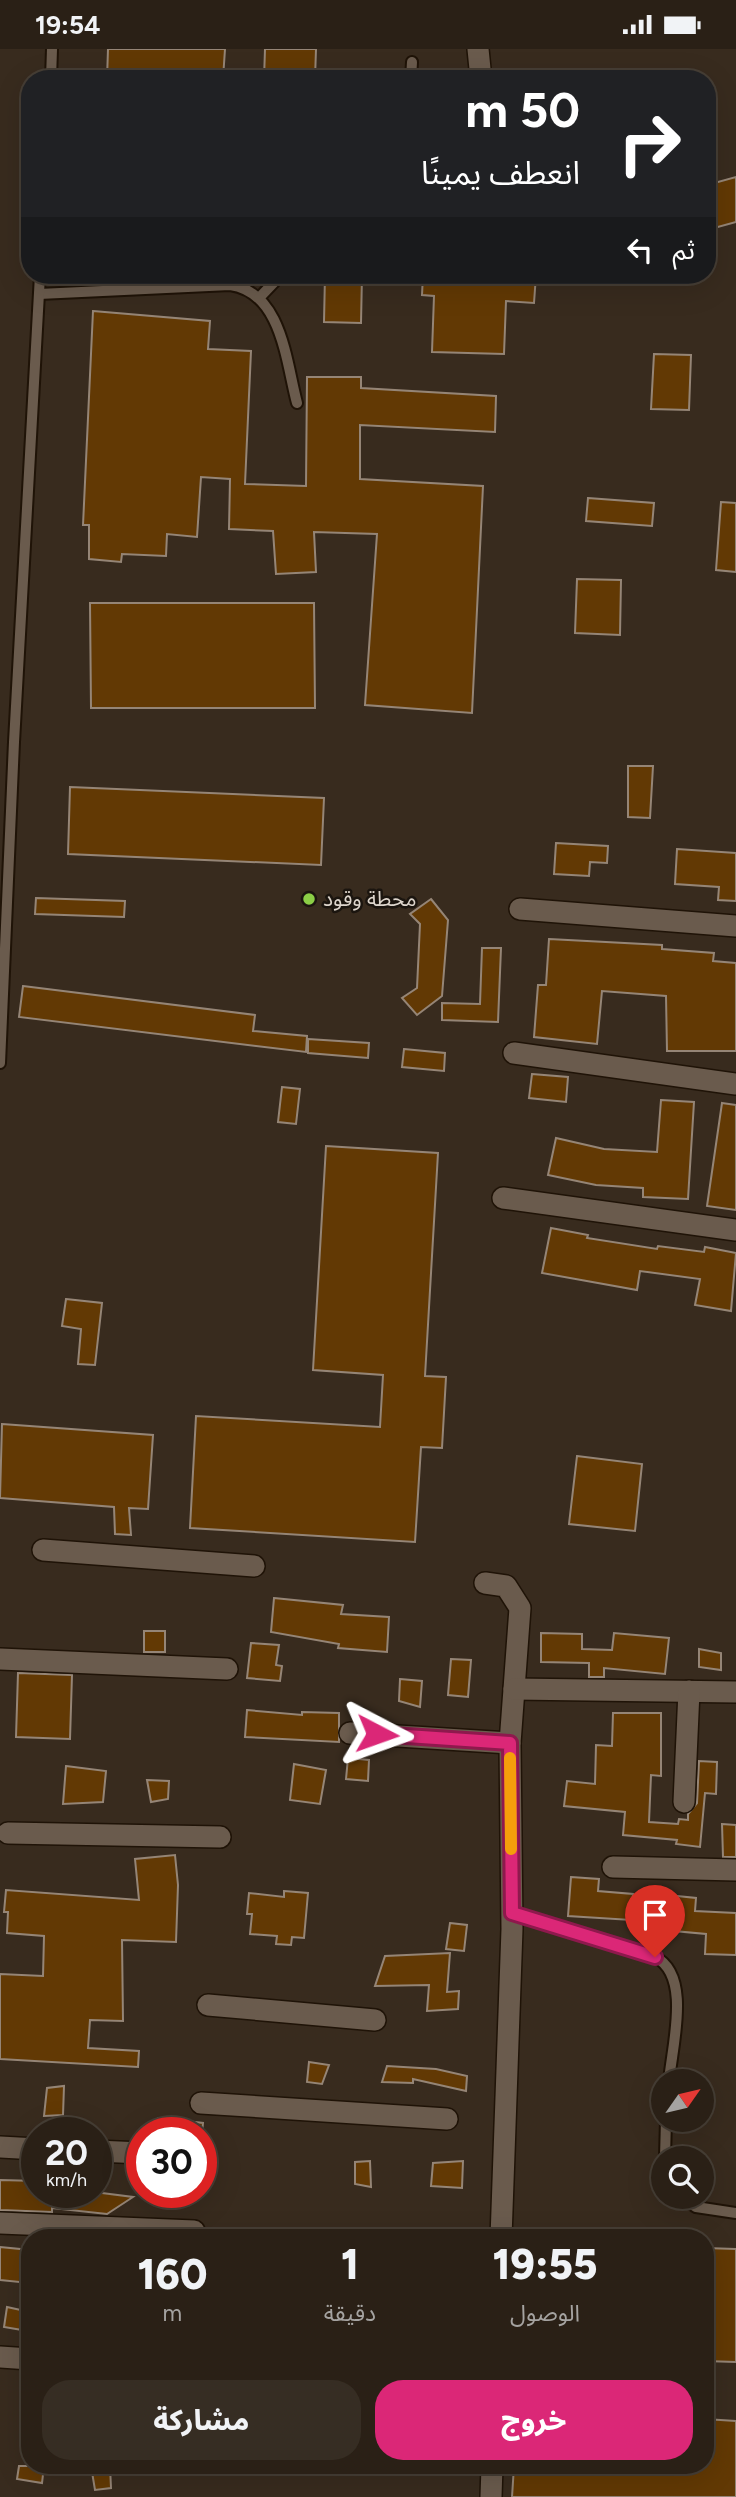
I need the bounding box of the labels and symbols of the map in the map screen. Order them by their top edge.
place label: محطة وقود [323,886,416,911]
marker: محطة وقود [301,891,317,907]
position arrow [340,1697,414,1771]
pin [625,1885,685,1957]
north arrow [651,2069,714,2131]
speed limit sign: 30 [126,2117,217,2208]

